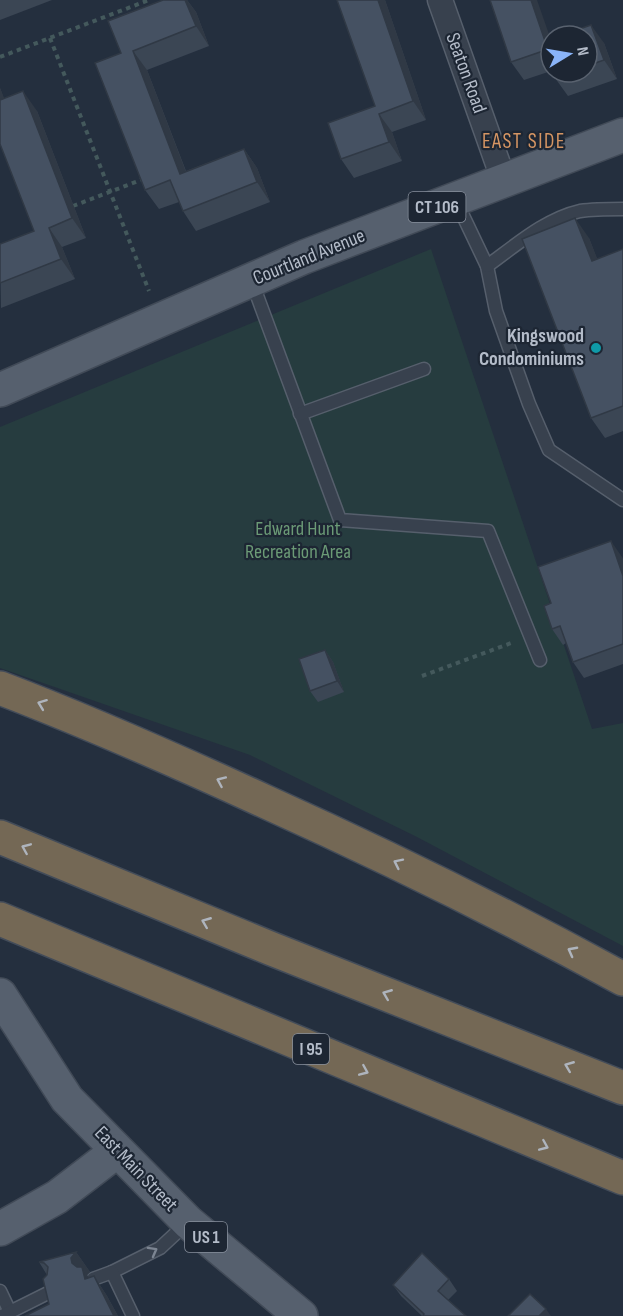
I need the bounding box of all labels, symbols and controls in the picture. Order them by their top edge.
north arrow [539,24,599,84]
street label: Seaton Road [440,30,492,116]
text: N [572,45,592,57]
district label: EAST SIDE [482,129,566,154]
road number: CT 106 [408,192,466,222]
street label: Courtland Avenue [249,224,369,290]
place label: Kingswood Condominiums [479,324,584,371]
marker: Kingswood Condominiums [589,341,603,355]
park label: Edward Hunt Recreation Area [245,517,351,564]
one-way arrow [37,699,48,711]
one-way arrow [216,777,227,789]
one-way arrow [21,843,32,855]
one-way arrow [393,859,404,870]
one-way arrow [202,917,213,929]
one-way arrow [567,947,578,958]
one-way arrow [383,989,393,1002]
road number: I 95 [293,1034,329,1064]
one-way arrow [564,1061,575,1073]
one-way arrow [358,1064,369,1076]
street label: East Main Street [89,1121,183,1217]
one-way arrow [538,1139,549,1151]
road number: US 1 [185,1222,227,1252]
one-way arrow [147,1247,157,1258]

